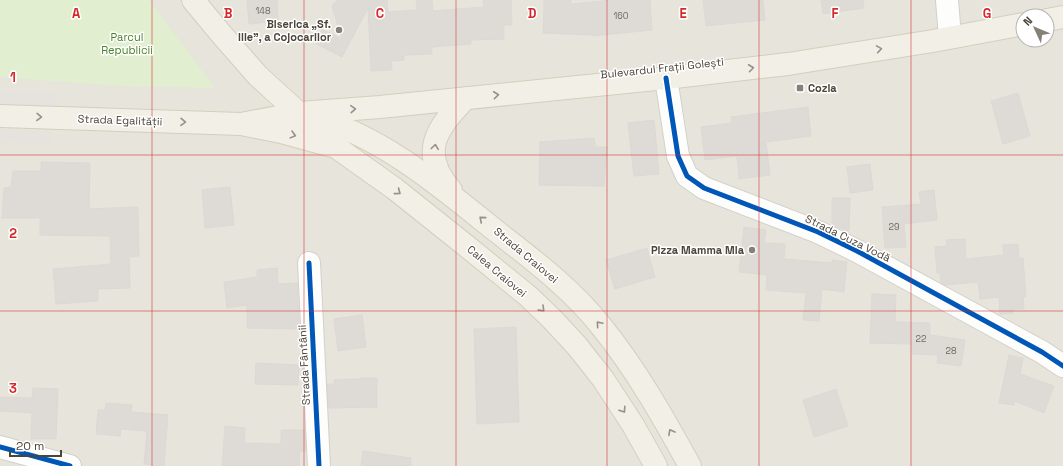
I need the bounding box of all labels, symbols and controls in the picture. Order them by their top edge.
text: A [72,5,81,22]
text: B [224,5,233,22]
house number: 148 [256,5,271,17]
text: C [376,5,384,22]
text: D [528,5,537,22]
text: E [679,5,687,22]
text: F [832,5,839,22]
text: G [983,5,991,22]
north arrow [1015,8,1055,48]
house number: 160 [613,10,629,22]
text: N [1020,14,1035,29]
place label: Biserica „Sf. Ilie”, a Cojocarilor [238,17,332,44]
marker: Biserica „Sf. Ilie”, a Cojocarilor [334,25,344,35]
park label: Parcul Republicii [101,30,153,57]
one-way arrow [876,45,882,54]
street label: Bulevardul Frații Golești [600,55,725,81]
one-way arrow [748,64,754,73]
text: 1 [10,69,16,86]
place label: Cozia [808,81,837,95]
marker: Cozia [795,83,805,93]
one-way arrow [493,91,499,100]
one-way arrow [350,105,356,114]
street label: Strada Egalității [77,112,163,128]
one-way arrow [36,113,42,121]
one-way arrow [180,118,186,126]
one-way arrow [289,130,296,139]
one-way arrow [430,144,439,150]
one-way arrow [393,187,400,194]
street label: Strada Cuza Vodă [803,211,894,265]
one-way arrow [479,216,486,223]
house number: 29 [889,221,899,233]
street label: Strada Craiovei [491,224,561,286]
text: 2 [9,225,17,242]
street label: Calea Craiovei [464,242,530,300]
place label: Pizza Mamma Mia [651,243,745,257]
marker: Pizza Mamma Mia [747,245,757,255]
one-way arrow [537,304,545,312]
one-way arrow [597,321,604,328]
street label: Strada Fântânii [295,324,313,406]
house number: 22 [916,333,926,345]
house number: 28 [945,345,957,357]
text: 3 [9,380,17,397]
one-way arrow [618,406,626,413]
one-way arrow [668,429,676,436]
scale bar [10,432,61,458]
text: 20 m [16,438,44,454]

